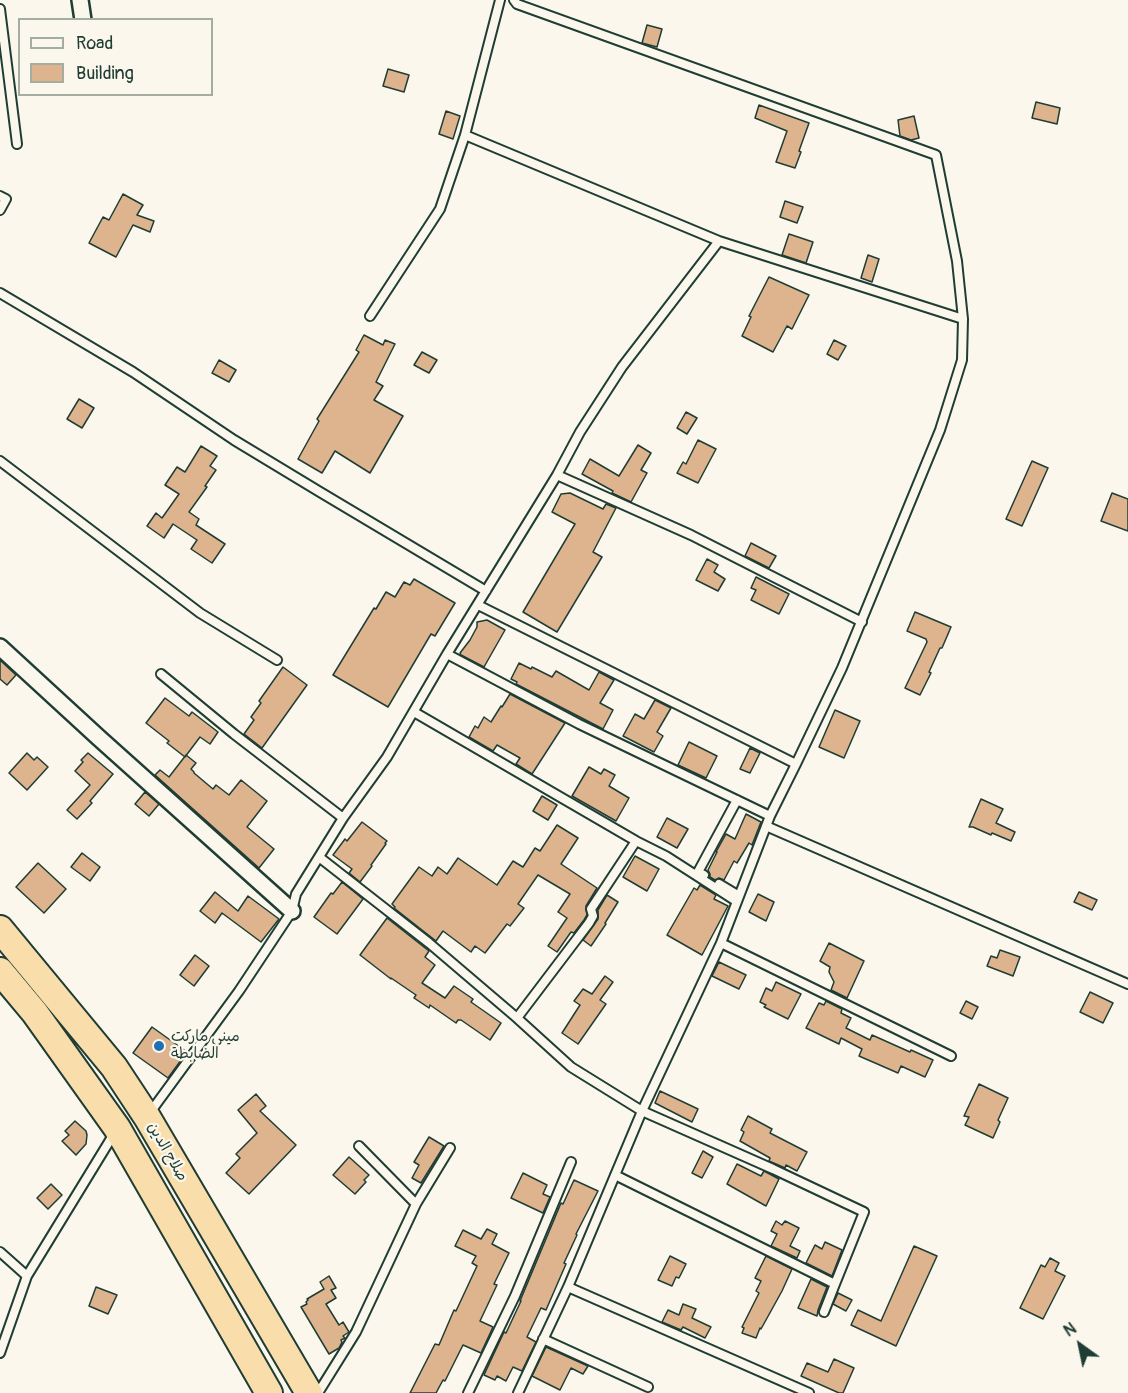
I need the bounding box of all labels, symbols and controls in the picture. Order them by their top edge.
legend [18,18,213,96]
text: Road [76,32,113,55]
text: Building [76,62,134,85]
place label: ميني ماركت الضابطة [171,1028,240,1063]
marker: ميني ماركت الضابطة [152,1039,166,1053]
street label: صلاح الدين [143,1119,191,1185]
north arrow [1050,1315,1110,1375]
text: N [1060,1319,1080,1341]

